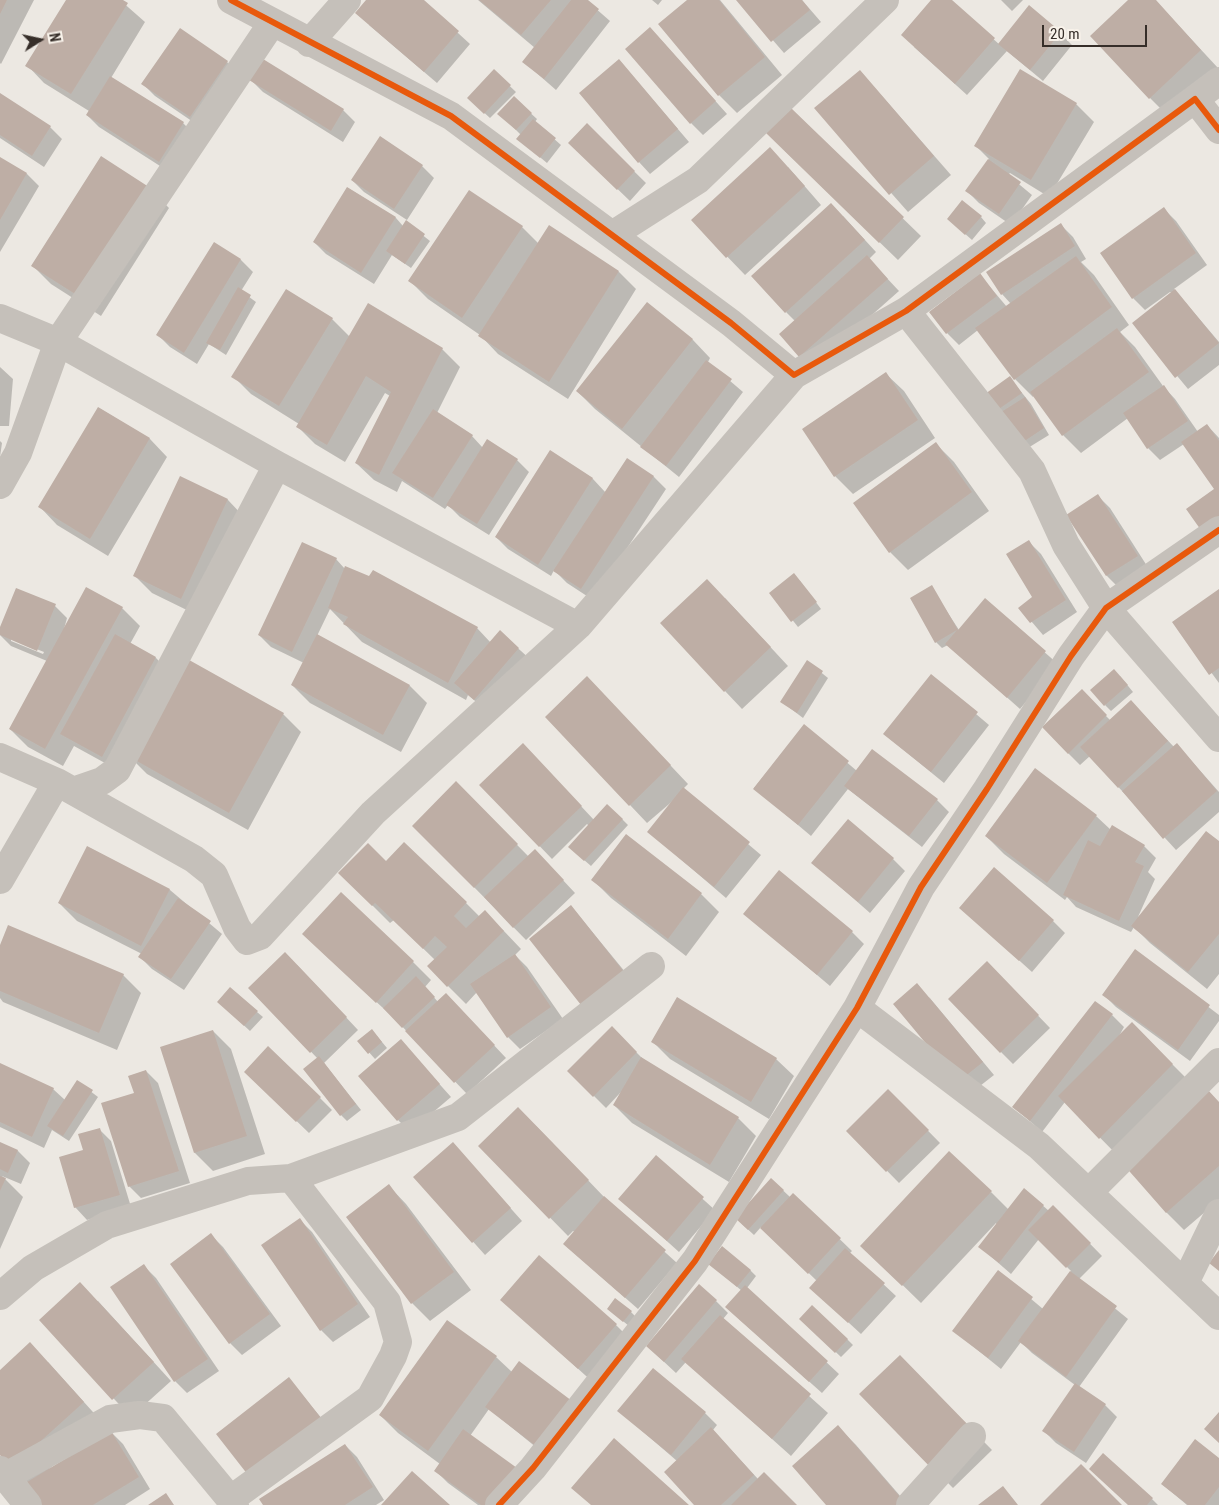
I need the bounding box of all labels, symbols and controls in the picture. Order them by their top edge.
north arrow [15,15,65,65]
scale bar [1044,15,1149,47]
text: 20 m [1050,25,1080,43]
text: N [46,32,63,43]

